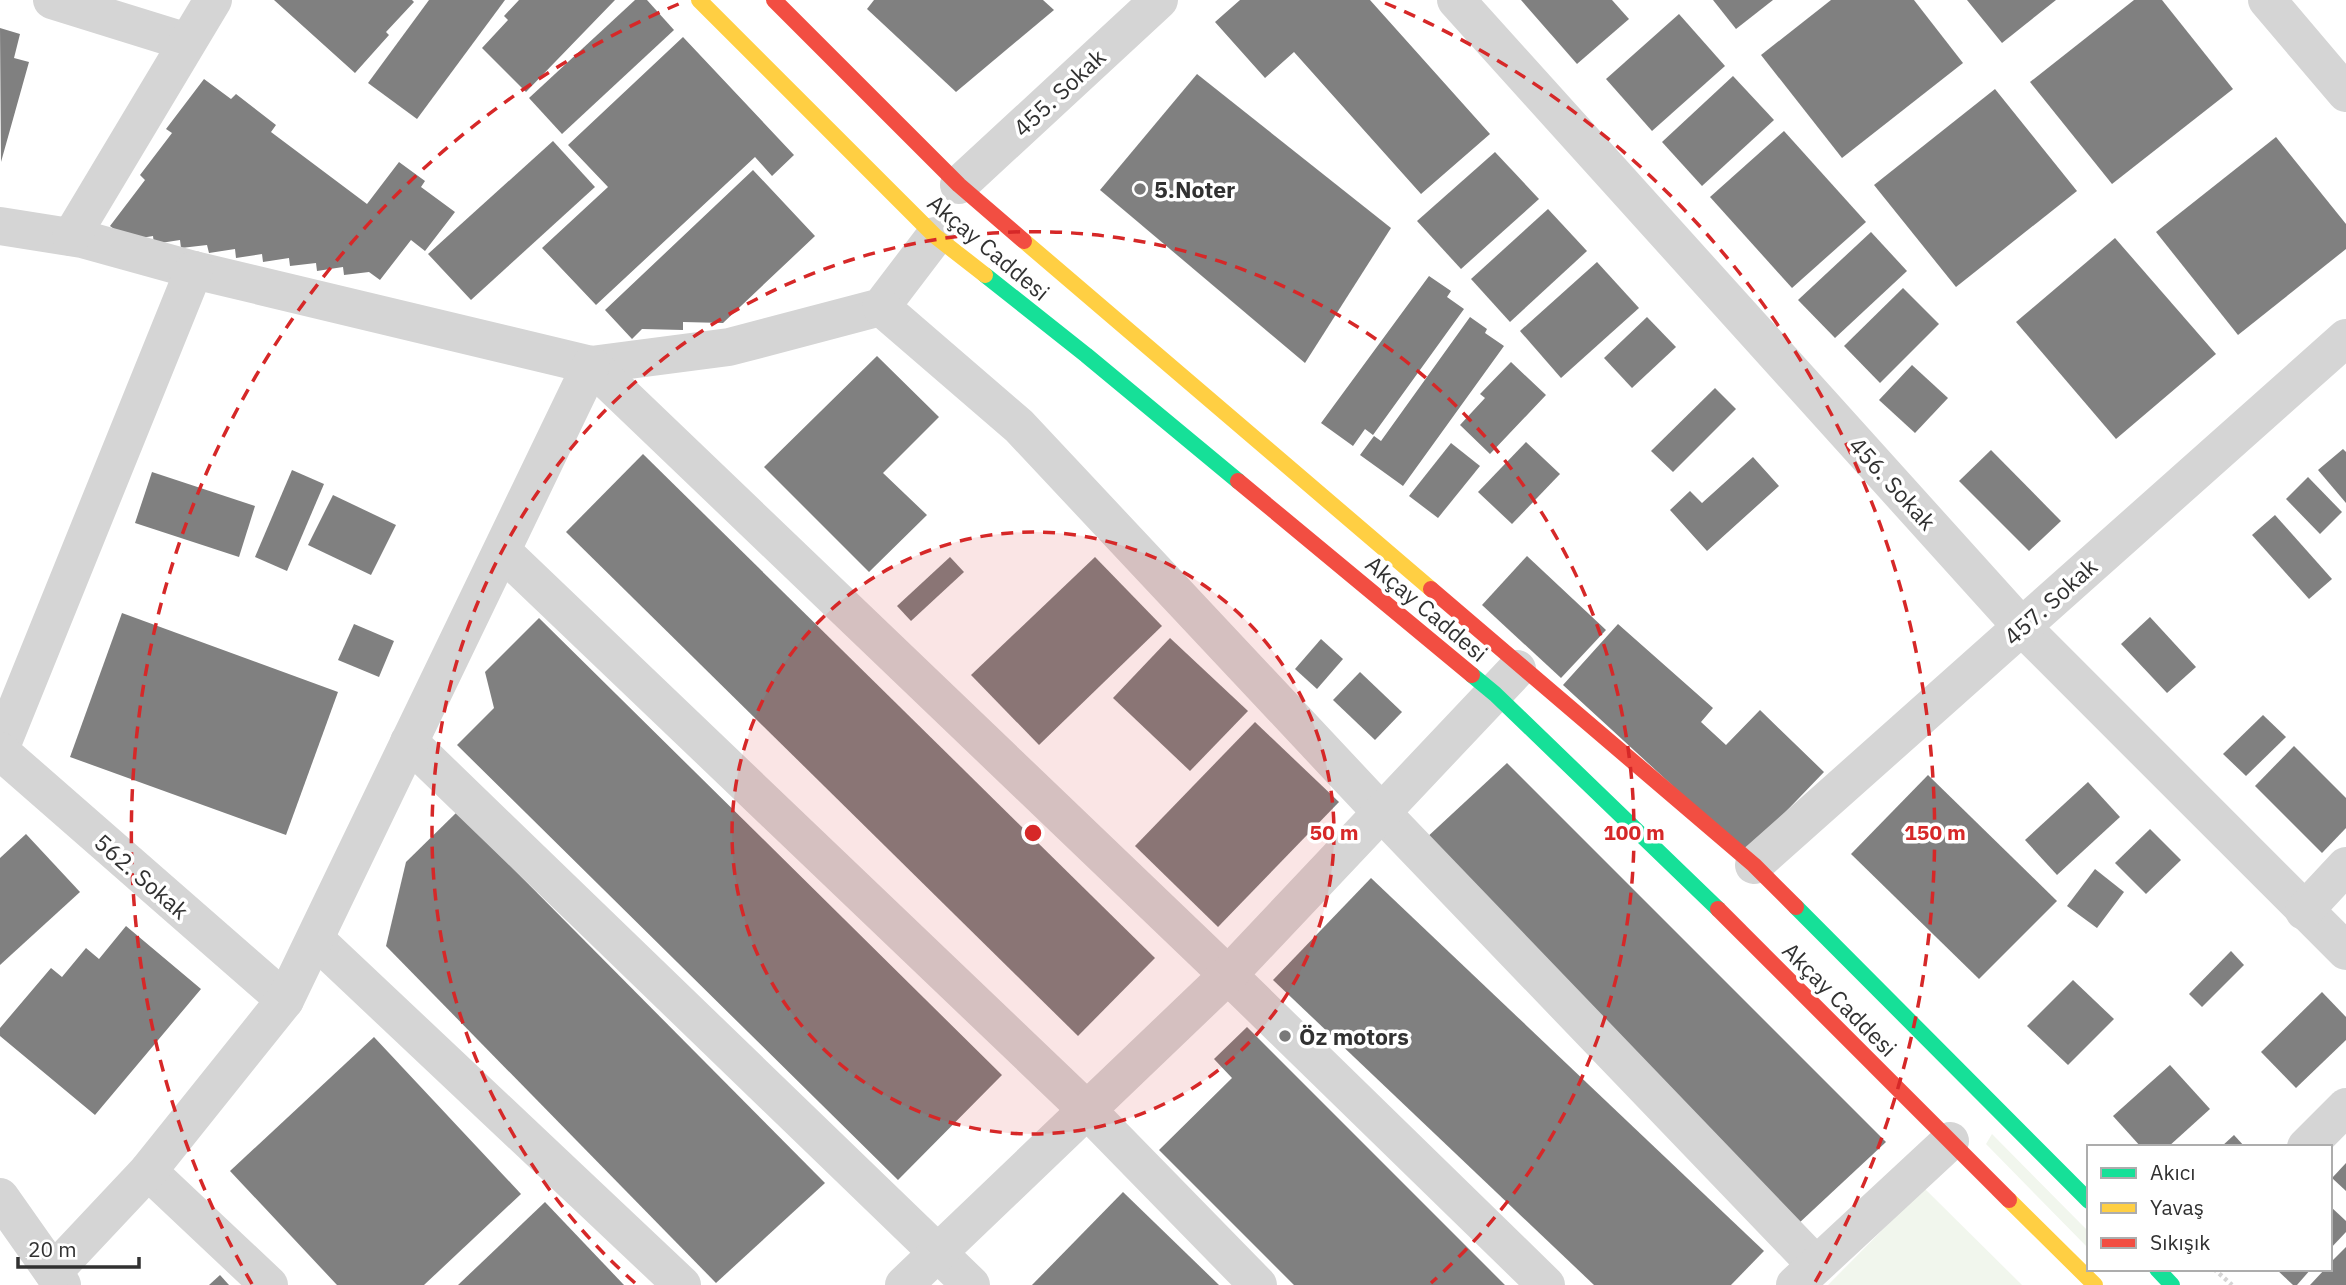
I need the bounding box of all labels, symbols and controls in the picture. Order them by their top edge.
street label: 455. Sokak [1006,42,1112,142]
place label: 5.Noter [1154,174,1235,204]
marker: 5.Noter [1132,181,1148,197]
street label: Akçay Caddesi [922,187,1056,307]
street label: 456. Sokak [1843,430,1943,536]
street label: Akçay Caddesi [1360,548,1494,668]
street label: 457. Sokak [1997,551,2103,651]
text: 50 m [1310,818,1358,846]
text: 100 m [1603,818,1665,846]
text: 150 m [1904,818,1966,846]
centre of rings [1021,821,1045,845]
street label: 562. Sokak [88,827,196,925]
street label: Akçay Caddesi [1776,935,1904,1063]
place label: Öz motors [1299,1021,1409,1051]
marker: Öz motors [1277,1028,1293,1044]
legend [2087,1145,2332,1271]
text: Akıcı [2150,1158,2196,1186]
text: Yavaş [2150,1193,2204,1221]
scale bar [18,1226,138,1270]
text: Sıkışık [2150,1228,2210,1256]
text: 20 m [28,1235,77,1263]

